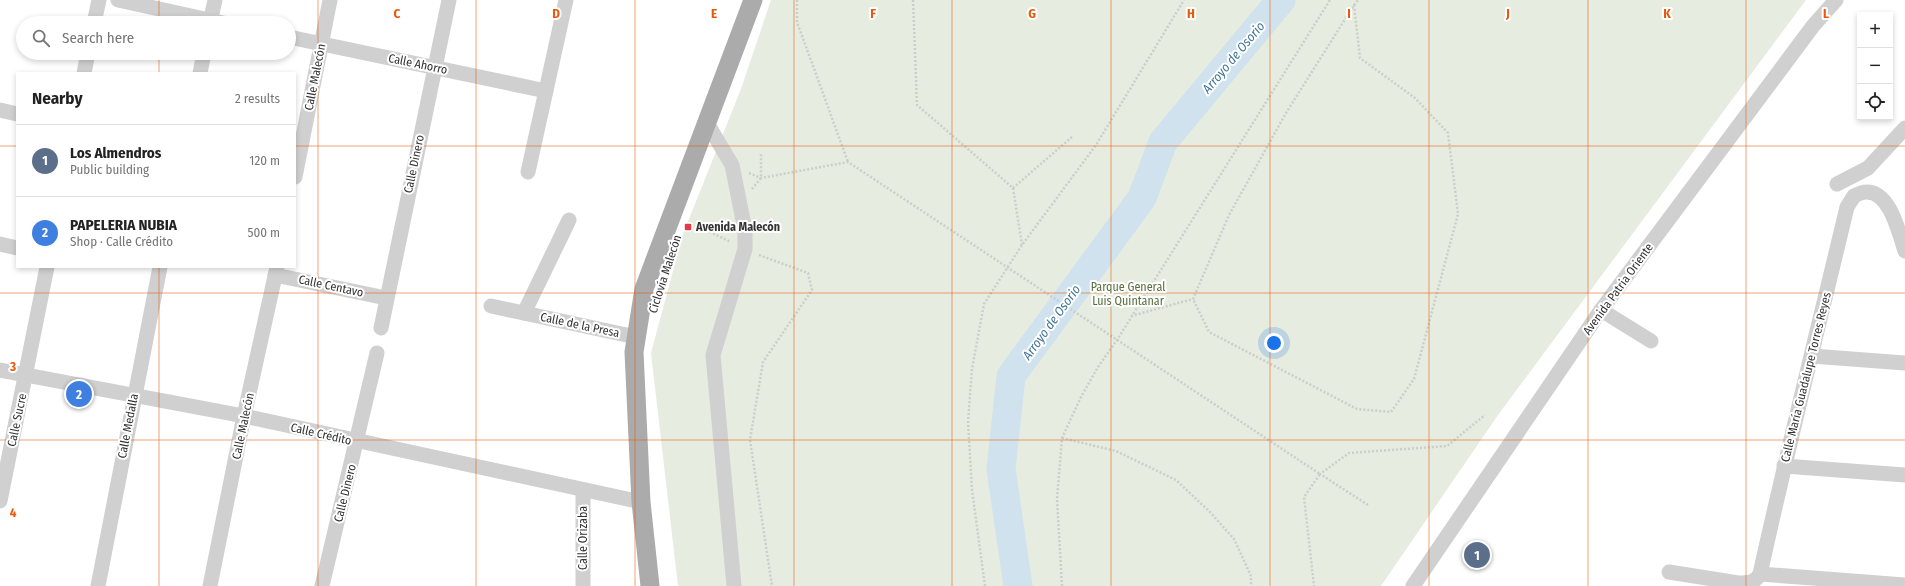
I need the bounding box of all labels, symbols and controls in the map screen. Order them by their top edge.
text: C [394,6,401,21]
text: D [552,6,560,21]
text: E [711,6,717,21]
text: F [870,6,876,21]
text: G [1028,6,1036,21]
text: H [1187,6,1195,21]
text: I [1347,6,1351,21]
text: J [1505,6,1510,21]
text: K [1663,6,1671,21]
text: L [1823,6,1829,21]
map controls [1857,12,1893,120]
button: + [1857,12,1893,48]
search box [16,16,296,60]
water label: Arroyo de Osorio [1198,18,1268,97]
icon: search [30,27,52,49]
text: Search here [62,29,134,47]
street label: Calle Malecón [302,42,328,112]
button: − [1857,48,1893,84]
street label: Calle Ahorro [387,51,449,77]
button: locate [1857,84,1893,120]
text: Nearby [32,88,83,109]
text: 2 results [235,91,280,106]
street label: Calle Dinero [401,134,427,194]
text: Los Almendros [70,144,161,162]
text: 1 [42,153,48,168]
text: 120 m [249,153,280,168]
text: Public building [70,162,149,177]
text: PAPELERIA NUBIA [70,216,177,234]
place label: Avenida Malecón [695,220,780,234]
marker: Avenida Malecón [683,222,693,232]
text: 2 [42,225,48,240]
text: 500 m [247,225,280,240]
street label: Ciclovía Malecón [646,233,684,315]
text: Shop · Calle Crédito [70,234,173,249]
street label: Avenida Patria Oriente [1580,240,1656,338]
street label: Calle Centavo [297,272,365,300]
park label: Parque General Luis Quintanar [1091,280,1165,308]
water label: Arroyo de Osorio [1019,282,1084,363]
street label: Calle María Guadalupe Torres Reyes [1778,291,1834,463]
street label: Calle de la Presa [539,310,621,340]
your location [1264,333,1284,353]
text: 3 [9,359,16,374]
pin: 2 [66,379,92,409]
street label: Calle Malecón [229,391,257,461]
street label: Calle Sucre [5,392,29,448]
street label: Calle Medalla [115,392,141,460]
street label: Calle Crédito [289,420,353,448]
street label: Calle Dinero [331,463,359,523]
text: 4 [10,505,17,520]
street label: Calle Orizaba [576,506,590,570]
pin: 1 [1464,540,1490,570]

